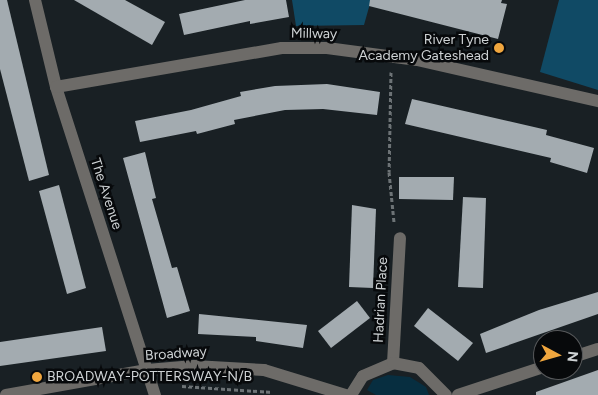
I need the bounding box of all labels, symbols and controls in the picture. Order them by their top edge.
street label: Millway [291,25,337,43]
place label: River Tyne Academy Gateshead [358,32,489,64]
marker: River Tyne Academy Gateshead [493,42,505,54]
street label: The Avenue [87,156,125,232]
street label: Hadrian Place [370,257,392,343]
north arrow [533,330,583,380]
street label: Broadway [145,343,207,365]
text: N [563,350,581,363]
place label: BROADWAY-POTTERSWAY-N/B [47,369,252,385]
marker: BROADWAY-POTTERSWAY-N/B [31,371,43,383]

